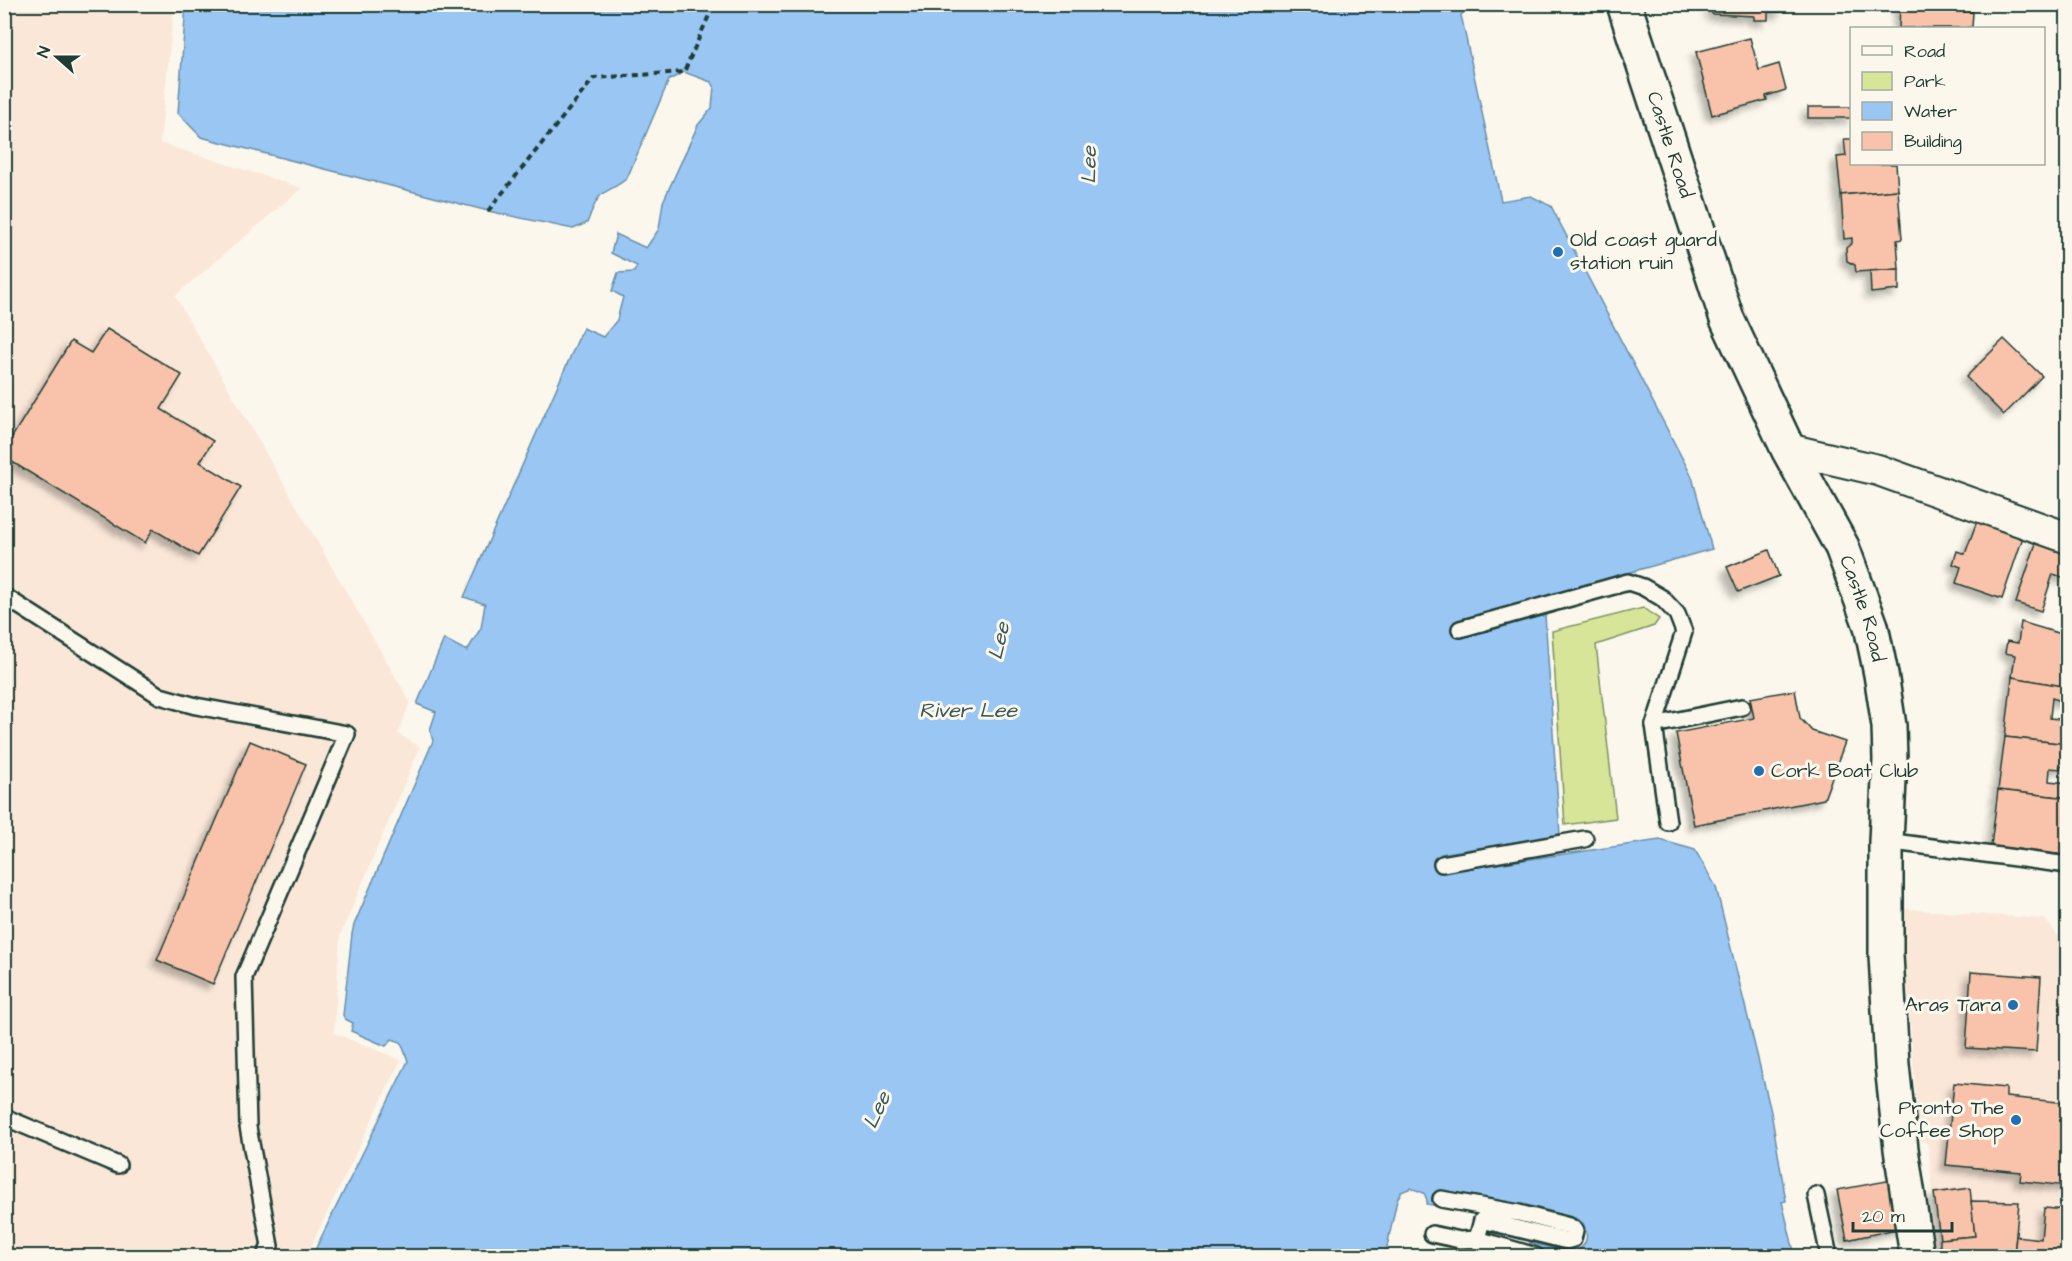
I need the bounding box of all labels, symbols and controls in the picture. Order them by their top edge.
north arrow [27,27,87,87]
legend [1850,27,2045,165]
text: Road [1904,39,1945,64]
text: N [32,43,56,61]
text: Park [1904,69,1946,94]
street label: Castle Road [1640,88,1700,202]
text: Water [1904,99,1957,124]
text: Building [1904,129,1962,155]
water label: Lee [1074,144,1104,184]
place label: Old coast guard station ruin [1570,226,1717,277]
marker: Old coast guard station ruin [1551,245,1565,259]
street label: Castle Road [1832,551,1892,664]
water label: Lee [981,618,1018,662]
water label: River Lee [919,696,1018,725]
place label: Cork Boat Club [1771,757,1918,785]
marker: Cork Boat Club [1752,764,1766,778]
place label: Aras Tara [1905,991,2001,1019]
marker: Aras Tara [2006,998,2020,1012]
water label: Lee [856,1086,899,1133]
place label: Pronto The Coffee Shop [1880,1094,2004,1145]
marker: Pronto The Coffee Shop [2009,1113,2023,1127]
scale bar [1853,1195,1952,1233]
text: 20 m [1862,1204,1905,1229]

